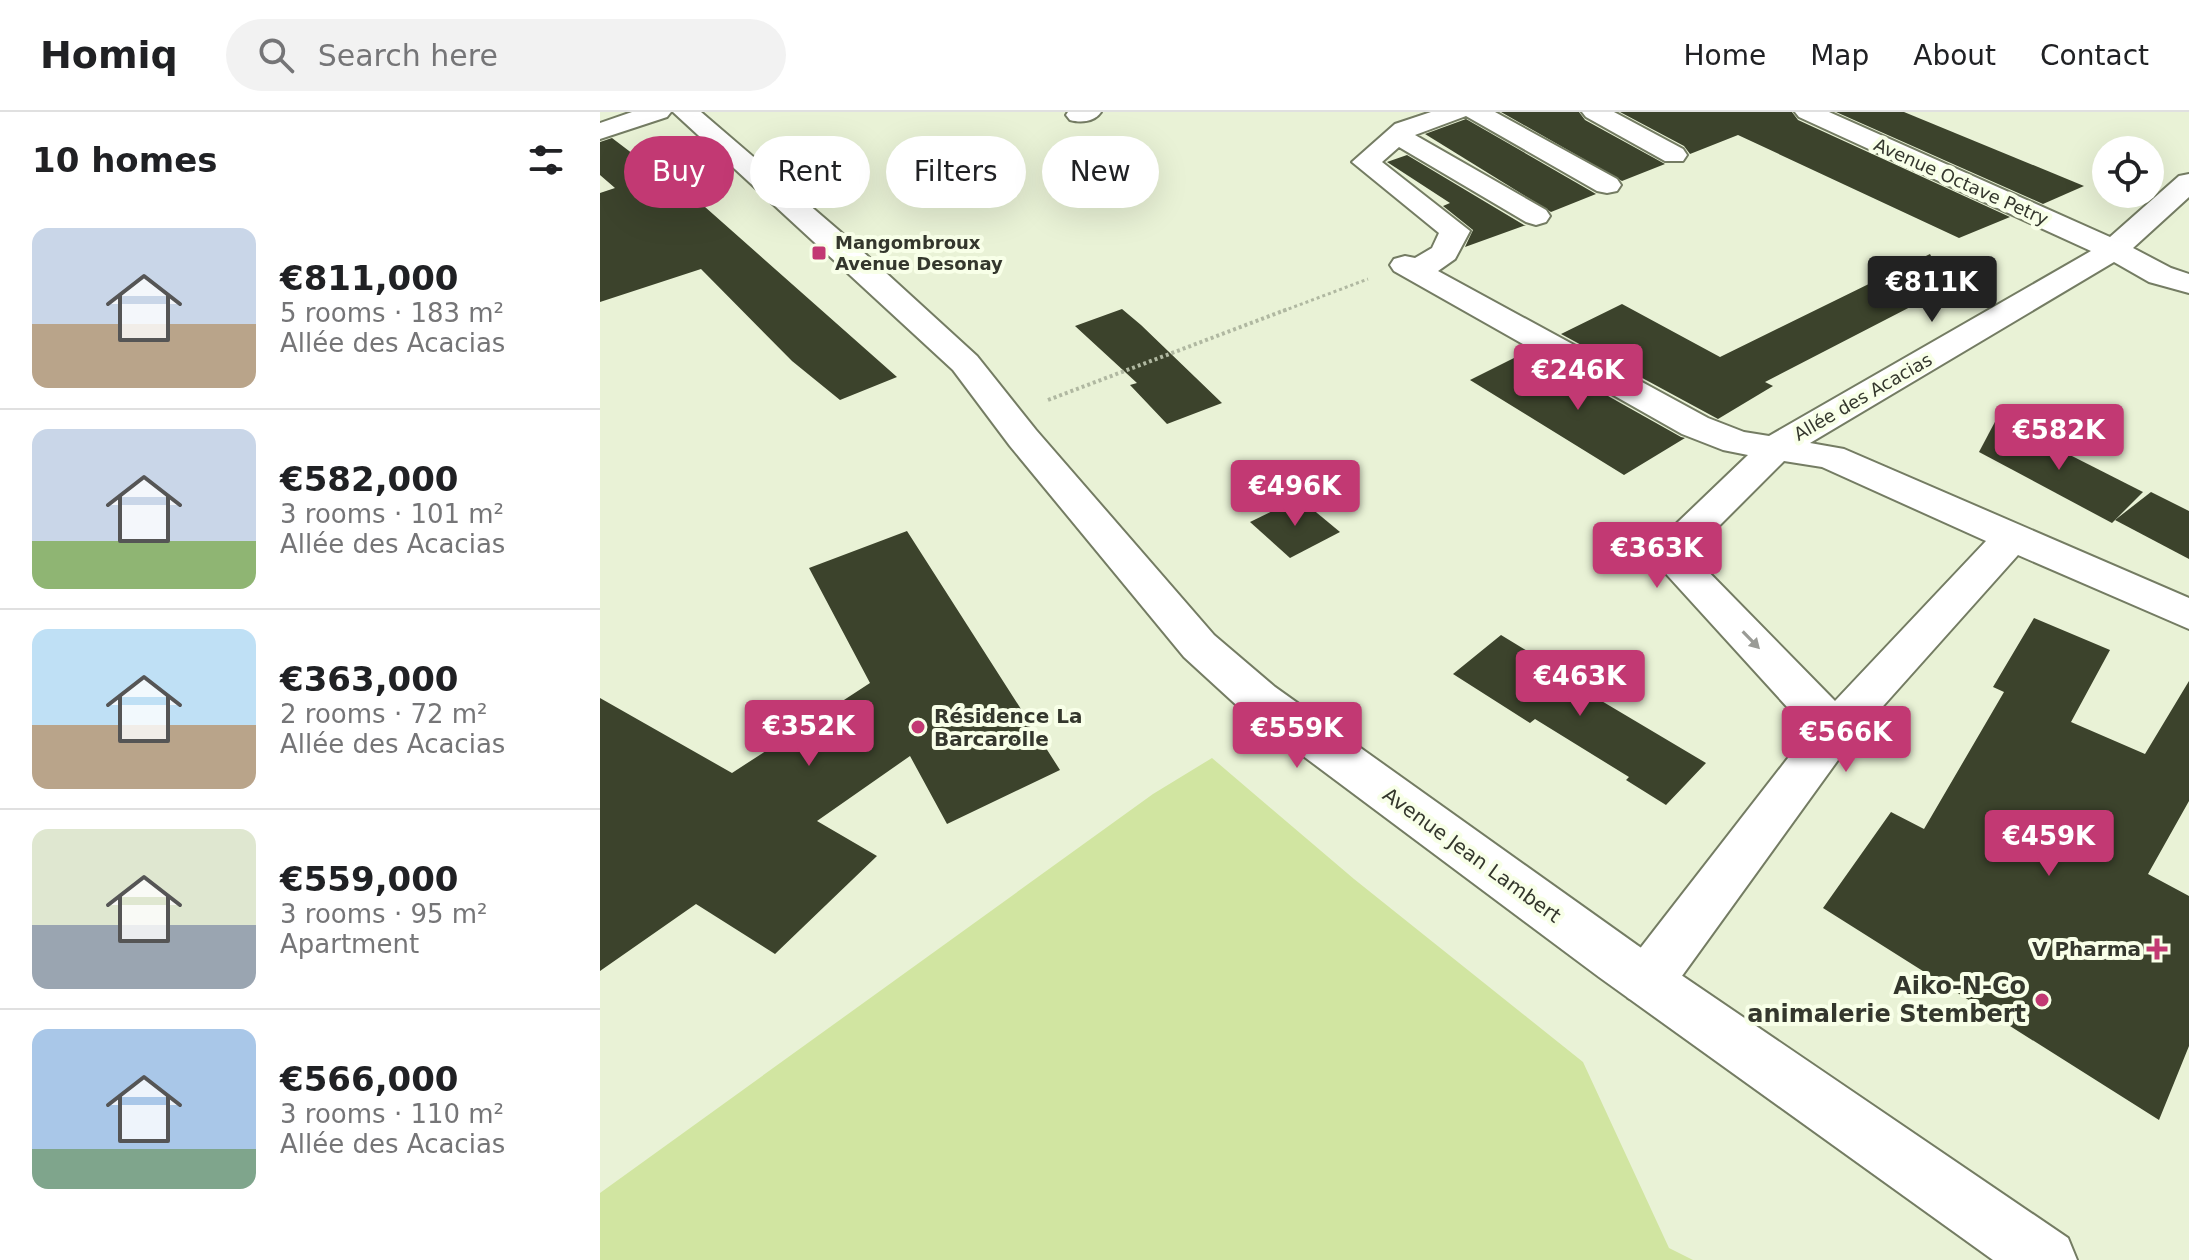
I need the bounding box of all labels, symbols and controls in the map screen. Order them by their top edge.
search box [226,19,786,91]
text: Homiq [40,33,178,77]
icon: search [254,33,298,77]
text: Search here [318,38,498,73]
text: Home [1683,39,1766,72]
text: Map [1810,39,1869,72]
text: About [1913,39,1996,72]
text: Contact [2040,39,2149,72]
street label: Avenue Octave Petry [1871,134,2052,230]
chip: Buy [624,136,734,208]
chip: Rent [750,136,870,208]
chip: Filters [886,136,1026,208]
chip: New [1042,136,1159,208]
map controls [2092,136,2164,208]
button: locate [2092,136,2164,208]
icon: filters [524,138,568,182]
text: 10 homes [32,140,217,180]
place label: Mangombroux Avenue Desonay [835,232,1003,274]
marker: Mangombroux Avenue Desonay [810,244,828,262]
pin: €811K [1876,256,1988,324]
text: €811,000 [280,258,459,298]
icon: home [96,260,192,356]
text: €811K [1886,267,1978,297]
text: 5 rooms · 183 m² [280,298,504,328]
text: Allée des Acacias [280,328,505,358]
pin: €246K [1522,344,1634,412]
street label: Allée des Acacias [1790,348,1936,445]
text: €246K [1532,355,1624,385]
pin: €582K [2003,404,2115,472]
text: €582K [2013,415,2105,445]
text: €582,000 [280,459,459,499]
pin: €496K [1239,460,1351,528]
icon: home [96,461,192,557]
text: €496K [1249,471,1341,501]
text: 3 rooms · 101 m² [280,499,504,529]
pin: €363K [1601,522,1713,590]
text: Allée des Acacias [280,529,505,559]
text: €363K [1611,533,1703,563]
one-way arrow [1741,630,1759,649]
pin: €463K [1524,650,1636,718]
text: €363,000 [280,659,459,699]
icon: home [96,661,192,757]
text: €463K [1534,661,1626,691]
text: 2 rooms · 72 m² [280,699,488,729]
pin: €352K [753,700,865,768]
pin: €559K [1241,702,1353,770]
place label: Résidence La Barcarolle [934,704,1082,751]
pin: €566K [1790,706,1902,774]
text: €352K [763,711,855,741]
text: €559K [1251,713,1343,743]
text: €566K [1800,717,1892,747]
marker: Résidence La Barcarolle [909,718,927,736]
text: Allée des Acacias [280,729,505,759]
street label: Avenue Jean Lambert [1378,782,1566,928]
pin: €459K [1993,810,2105,878]
text: €459K [2003,821,2095,851]
text: €559,000 [280,859,459,899]
icon: home [96,861,192,957]
text: 3 rooms · 95 m² [280,899,488,929]
text: Apartment [280,929,419,959]
place label: V Pharma [2032,937,2141,961]
marker: V Pharma [2148,940,2166,958]
place label: Aiko-N-Co animalerie Stembert [1747,972,2026,1028]
marker: Aiko-N-Co animalerie Stembert [2033,991,2051,1009]
text: €566,000 [280,1059,459,1099]
icon: home [96,1061,192,1157]
text: 3 rooms · 110 m² [280,1099,504,1129]
text: Allée des Acacias [280,1129,505,1159]

